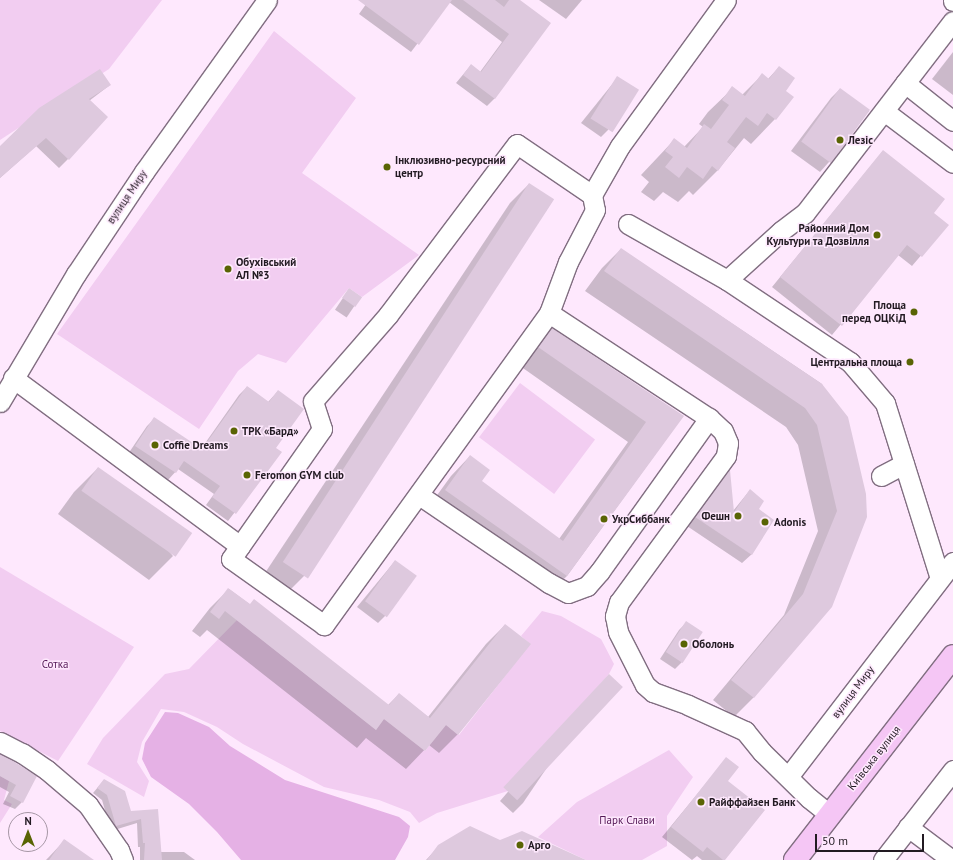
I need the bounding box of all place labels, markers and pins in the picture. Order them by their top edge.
place label: Лезіс [848,133,873,147]
marker: Лезіс [835,135,845,145]
place label: Інклюзивно-ресурсний центр [395,154,505,180]
marker: Інклюзивно-ресурсний центр [382,162,392,172]
place label: Районний Дом Культури та Дозвілля [766,222,869,248]
marker: Районний Дом Культури та Дозвілля [872,230,882,240]
place label: Обухівський АЛ №3 [236,256,296,282]
marker: Обухівський АЛ №3 [223,264,233,274]
place label: Площа перед ОЦКіД [842,299,906,325]
marker: Площа перед ОЦКіД [909,307,919,317]
place label: Центральна площа [811,355,902,369]
marker: Центральна площа [905,357,915,367]
place label: ТРК «Бард» [242,424,299,438]
marker: ТРК «Бард» [229,426,239,436]
place label: Coffie Dreams [163,438,228,452]
marker: Coffie Dreams [150,440,160,450]
place label: Feromon GYM club [255,468,344,482]
marker: Feromon GYM club [242,470,252,480]
place label: Фешн [701,509,730,523]
marker: Фешн [733,511,743,521]
place label: УкрСиббанк [612,512,670,526]
marker: УкрСиббанк [599,514,609,524]
place label: Adonis [774,515,806,529]
marker: Adonis [759,516,771,528]
place label: Оболонь [692,637,734,651]
marker: Оболонь [679,639,689,649]
place label: Райффайзен Банк [709,795,795,809]
marker: Райффайзен Банк [696,797,706,807]
place label: Арго [528,838,551,852]
marker: Арго [515,840,525,850]

